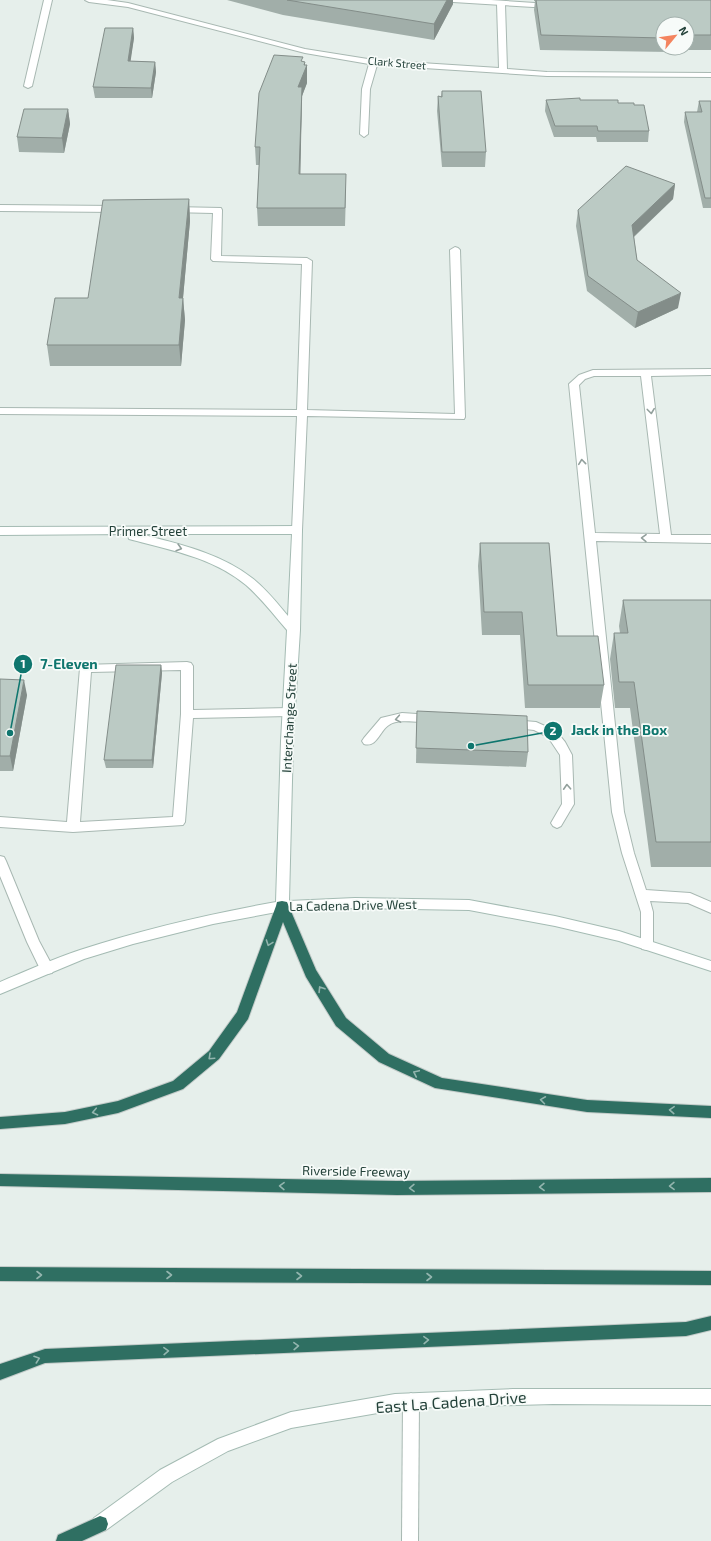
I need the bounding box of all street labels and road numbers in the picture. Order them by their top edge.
street label: Clark Street [367,53,427,72]
street label: Primer Street [109,523,187,539]
street label: Interchange Street [278,663,300,773]
street label: La Cadena Drive West [289,896,417,914]
street label: Riverside Freeway [302,1162,410,1180]
street label: East La Cadena Drive [375,1387,527,1416]

